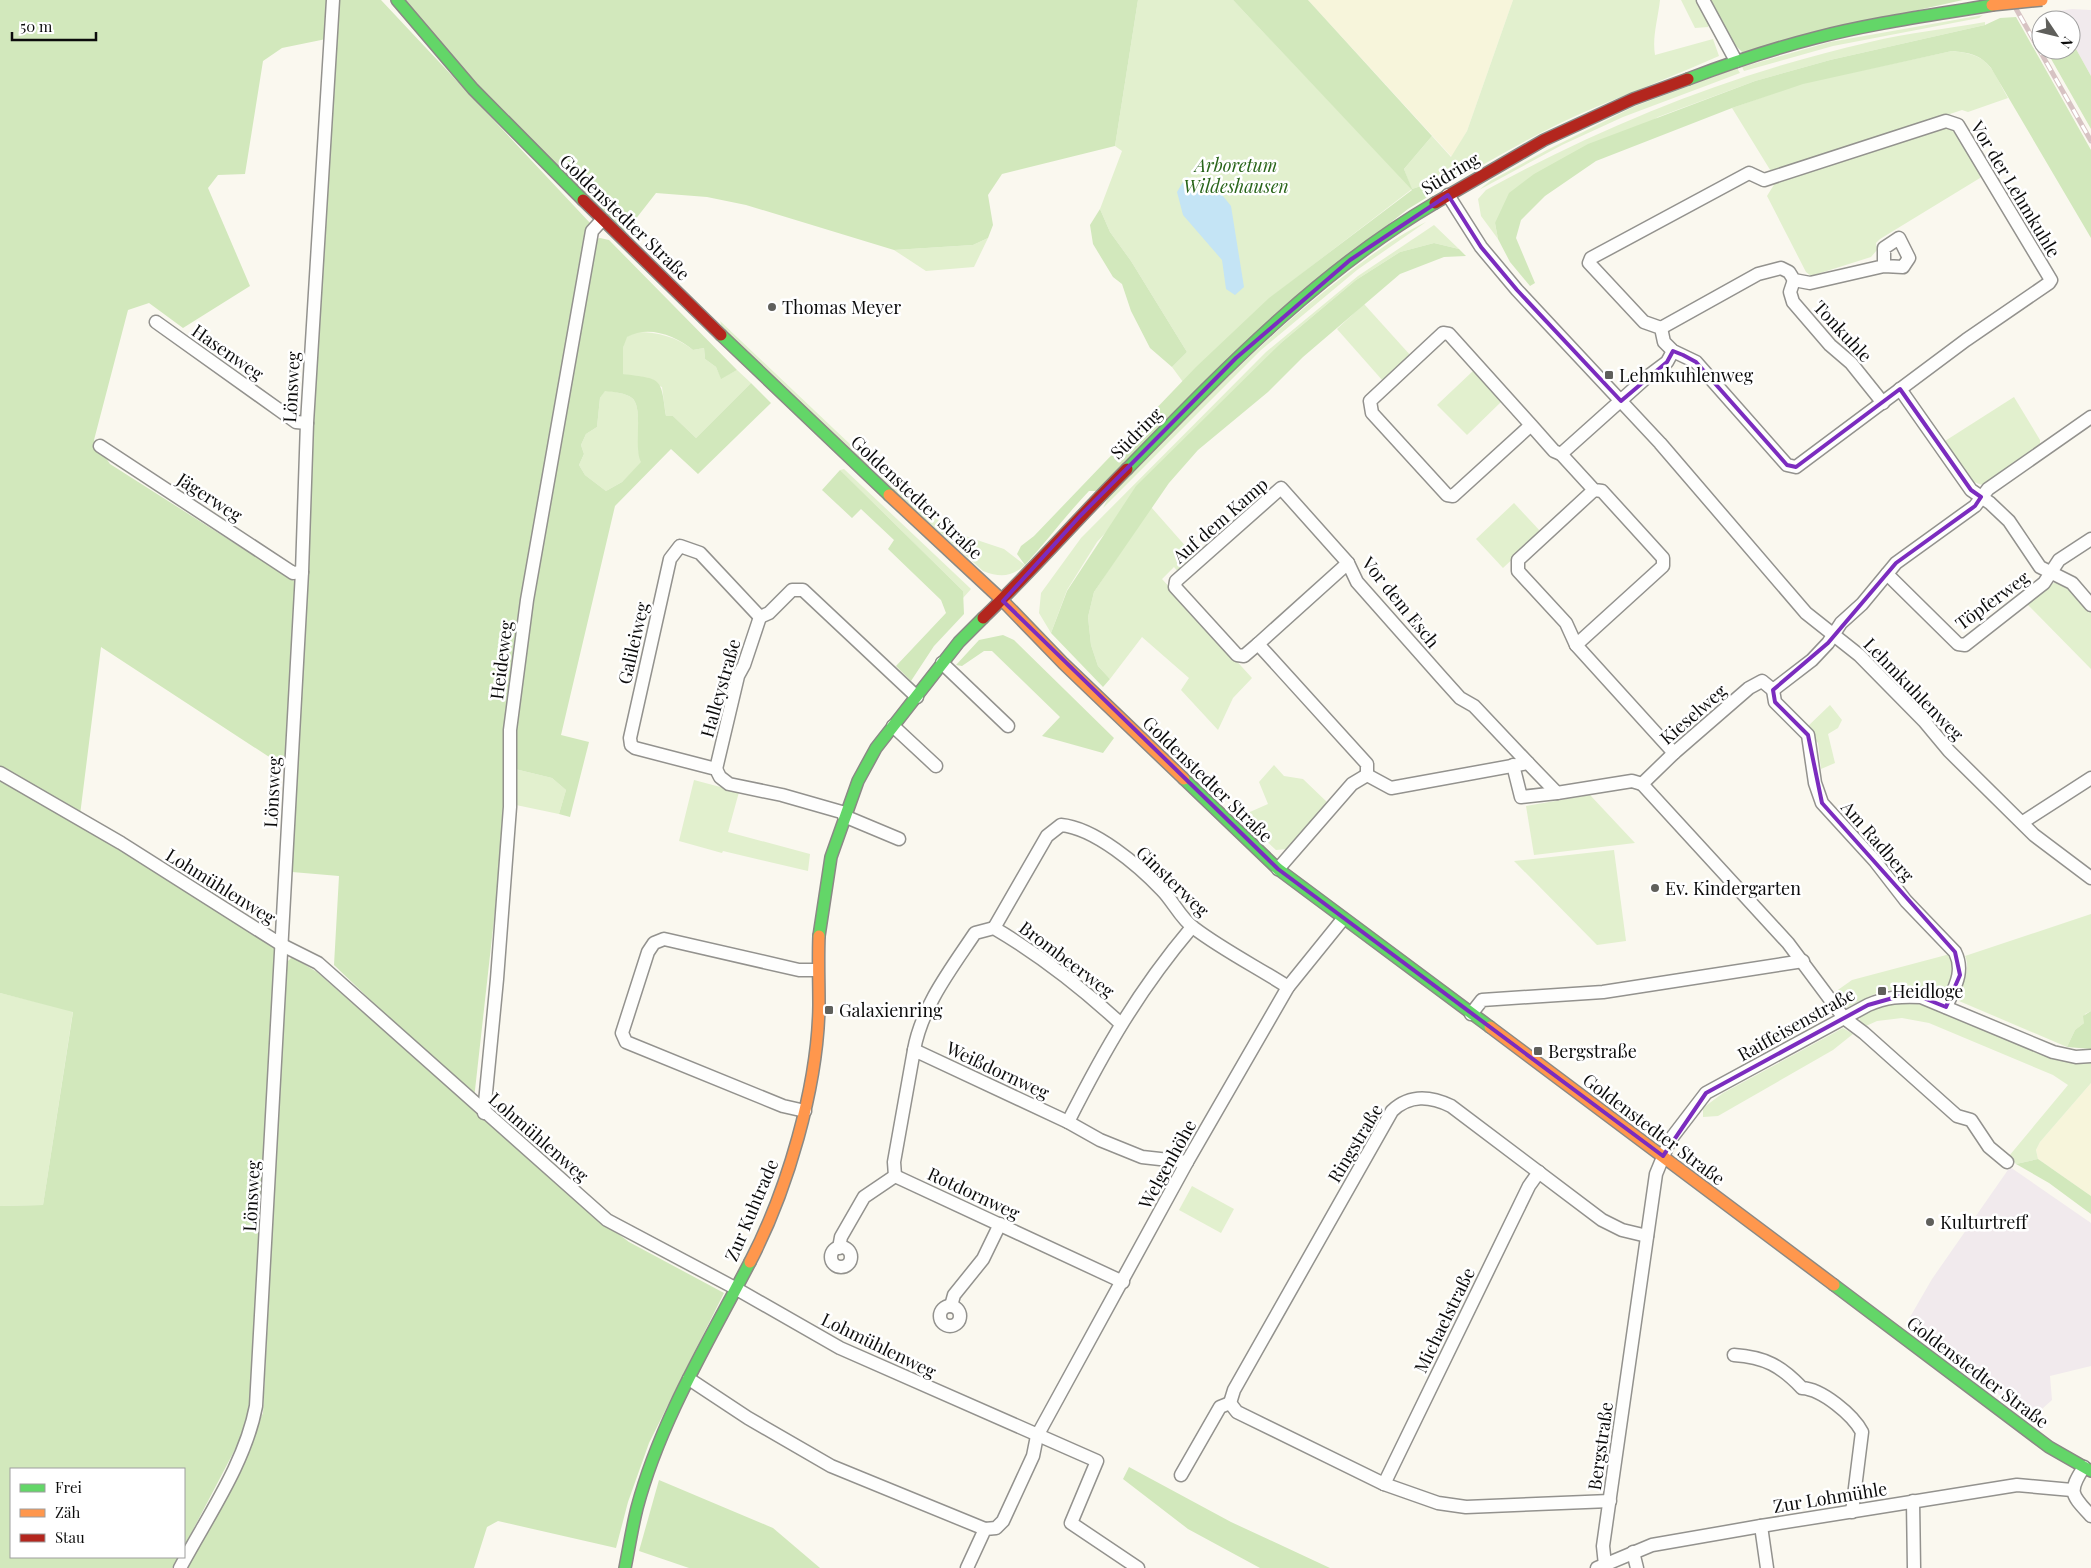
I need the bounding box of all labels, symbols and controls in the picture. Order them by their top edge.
scale bar [12,10,96,42]
north arrow [2031,10,2081,60]
text: 50 m [20,16,53,36]
text: N [2056,33,2078,52]
street label: Vor der Lehmkuhle [1965,115,2066,262]
street label: Südring [1416,146,1484,200]
street label: Goldenstedter Straße [555,149,695,285]
park label: Arboretum Wildeshausen [1183,153,1289,198]
place label: Thomas Meyer [782,295,901,319]
street label: Tonkuhle [1808,295,1878,367]
marker: Thomas Meyer [766,301,778,313]
street label: Hasenweg [187,318,269,386]
street label: Lönsweg [277,350,305,423]
place label: Lehmkuhlenweg [1619,363,1754,387]
marker: Lehmkuhlenweg [1603,369,1615,381]
street label: Südring [1105,402,1167,464]
street label: Goldenstedter Straße [846,430,988,564]
street label: Jägerweg [172,466,248,527]
street label: Auf dem Kamp [1166,472,1273,569]
street label: Vor dem Esch [1356,551,1445,653]
street label: Töpferweg [1950,565,2034,635]
street label: Galileiweg [612,599,654,686]
street label: Heideweg [484,619,518,701]
street label: Lehmkuhlenweg [1859,632,1970,746]
street label: Halleystraße [694,636,746,740]
street label: Kieselweg [1655,678,1732,750]
street label: Goldenstedter Straße [1138,711,1278,847]
street label: Lönsweg [258,755,286,828]
street label: Am Radberg [1836,795,1920,887]
street label: Ginsterweg [1131,840,1215,922]
street label: Lohmühlenweg [162,843,281,930]
place label: Ev. Kindergarten [1665,876,1801,900]
marker: Ev. Kindergarten [1649,882,1661,894]
street label: Brombeerweg [1015,915,1120,1003]
place label: Heidloge [1892,979,1963,1003]
street label: Raiffeisenstraße [1733,982,1859,1066]
marker: Heidloge [1876,985,1888,997]
place label: Galaxienring [839,998,943,1022]
marker: Galaxienring [823,1004,835,1016]
street label: Weißdornweg [942,1035,1054,1105]
place label: Bergstraße [1548,1039,1637,1063]
marker: Bergstraße [1532,1045,1544,1057]
street label: Goldenstedter Straße [1578,1068,1730,1190]
street label: Lohmühlenweg [484,1087,594,1187]
street label: Ringstraße [1322,1099,1388,1187]
street label: Welgenhöhe [1132,1115,1201,1214]
street label: Zur Kuhtrade [719,1155,783,1265]
street label: Lönsweg [237,1159,265,1232]
street label: Rotdornweg [924,1161,1024,1225]
place label: Kulturtreff [1940,1210,2028,1234]
marker: Kulturtreff [1924,1216,1936,1228]
street label: Michaelstraße [1408,1263,1480,1377]
street label: Lohmühlenweg [818,1307,941,1383]
street label: Goldenstedter Straße [1902,1311,2054,1433]
street label: Bergstraße [1582,1400,1618,1492]
legend [10,1468,185,1558]
street label: Zur Lohmühle [1771,1476,1889,1518]
text: Frei [55,1477,83,1497]
text: Zäh [55,1502,80,1522]
text: Stau [55,1527,85,1547]

